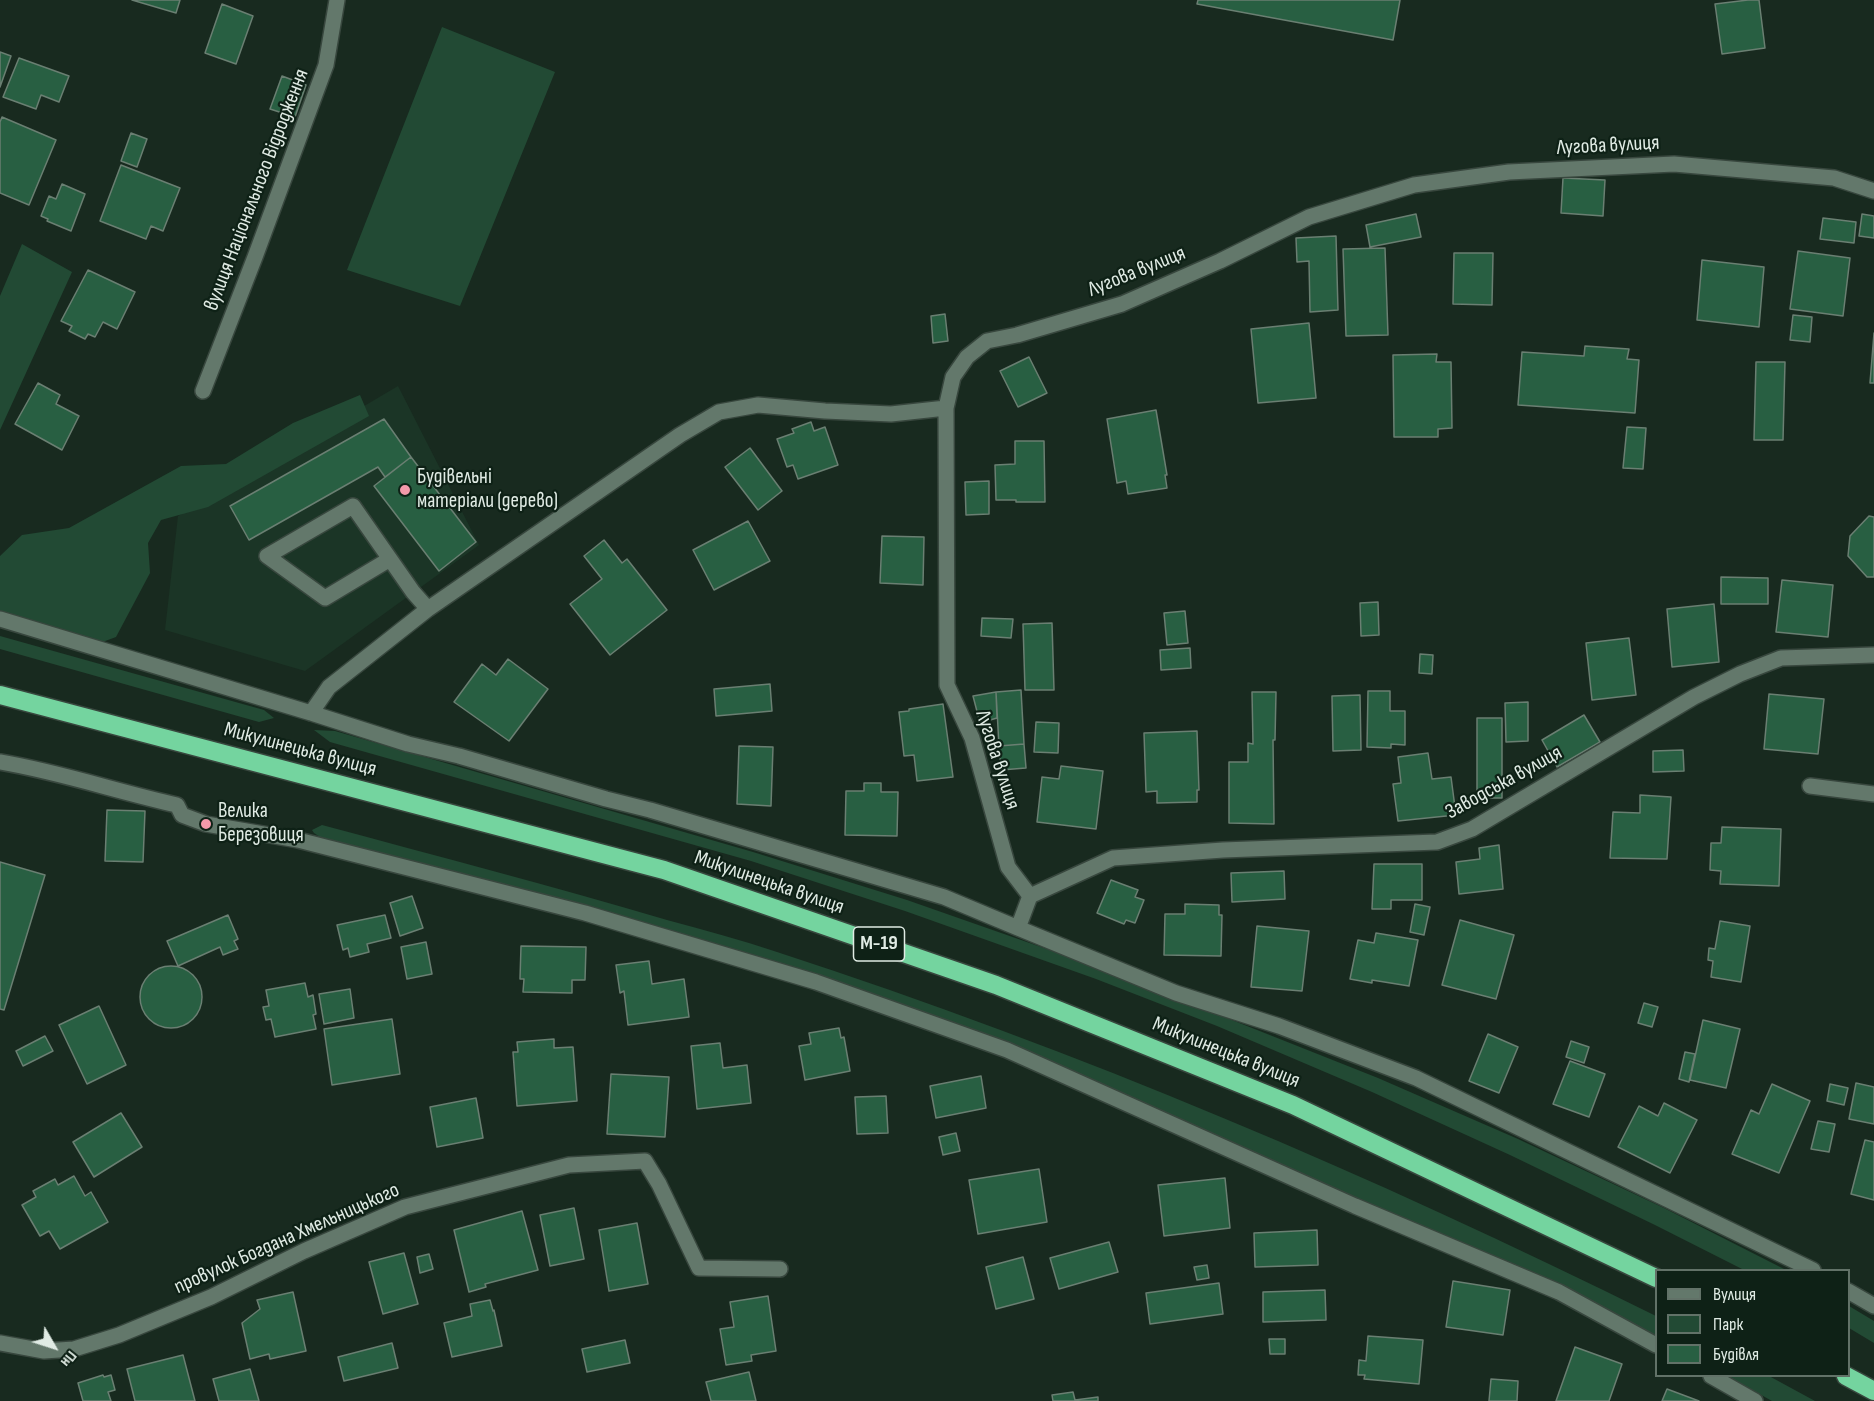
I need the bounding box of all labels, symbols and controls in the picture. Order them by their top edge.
street label: вулиця Національного Відродження [199,66,315,314]
street label: Лугова вулиця [1556,131,1660,161]
street label: Лугова вулиця [1085,241,1189,303]
place label: Будівельні матеріали (дерево) [417,465,558,515]
marker: Будівельні матеріали (дерево) [398,483,412,497]
street label: Лугова вулиця [969,707,1025,813]
street label: Микулинецька вулиця [221,718,379,782]
street label: Заводська вулиця [1441,741,1567,825]
place label: Велика Березовиця [218,799,304,849]
marker: Велика Березовиця [199,817,213,831]
street label: Микулинецька вулиця [691,846,847,920]
road number: М-19 [854,927,904,961]
street label: Микулинецька вулиця [1149,1012,1303,1094]
street label: провулок Богдана Хмельницького [170,1178,404,1300]
legend [1655,1269,1850,1377]
text: Вулиця [1713,1284,1756,1305]
text: Парк [1713,1314,1743,1335]
north arrow [24,1317,84,1377]
text: Будівля [1713,1344,1759,1365]
text: Пн [56,1347,81,1371]

